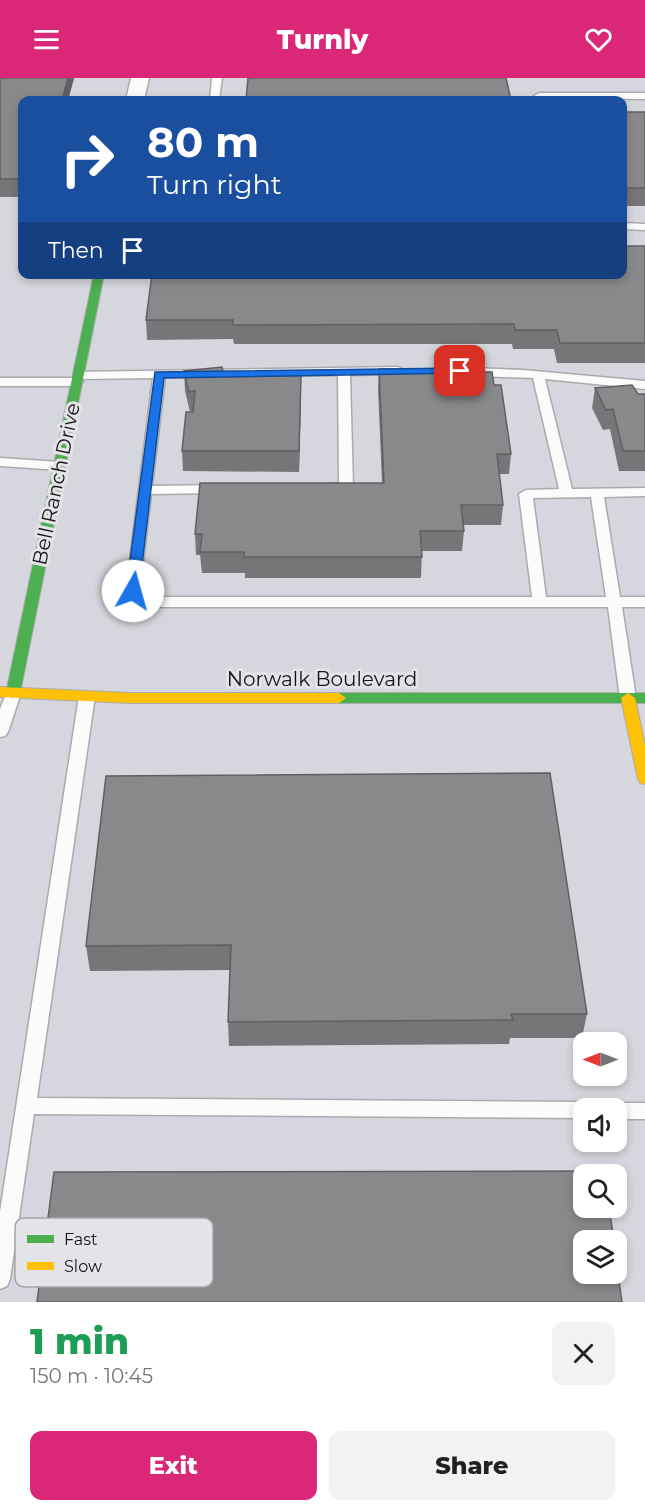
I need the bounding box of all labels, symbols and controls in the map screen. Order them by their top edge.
icon: menu [30,23,63,56]
text: Turnly [277,23,368,56]
icon: heart [582,23,615,56]
text: 80 m [147,116,259,168]
icon: right [48,120,126,198]
text: Turn right [147,168,282,201]
icon: arrive [116,234,149,267]
text: Then [48,237,104,264]
pin [434,345,485,396]
icon: arrive [443,354,476,387]
street label: Bell Ranch Drive [27,401,85,567]
position arrow [101,559,165,623]
street label: Norwalk Boulevard [227,667,417,691]
north arrow [573,1032,627,1086]
map controls [573,1032,627,1284]
button: sound [573,1098,627,1152]
button: search [573,1164,627,1218]
legend [15,1218,213,1287]
text: Fast [64,1230,98,1249]
button: layers [573,1230,627,1284]
text: Slow [64,1257,102,1276]
text: 1 min [30,1319,129,1363]
button: close [552,1322,615,1385]
text: 150 m · 10:45 [30,1364,153,1388]
button: Exit [30,1431,317,1500]
button: Share [329,1431,615,1500]

